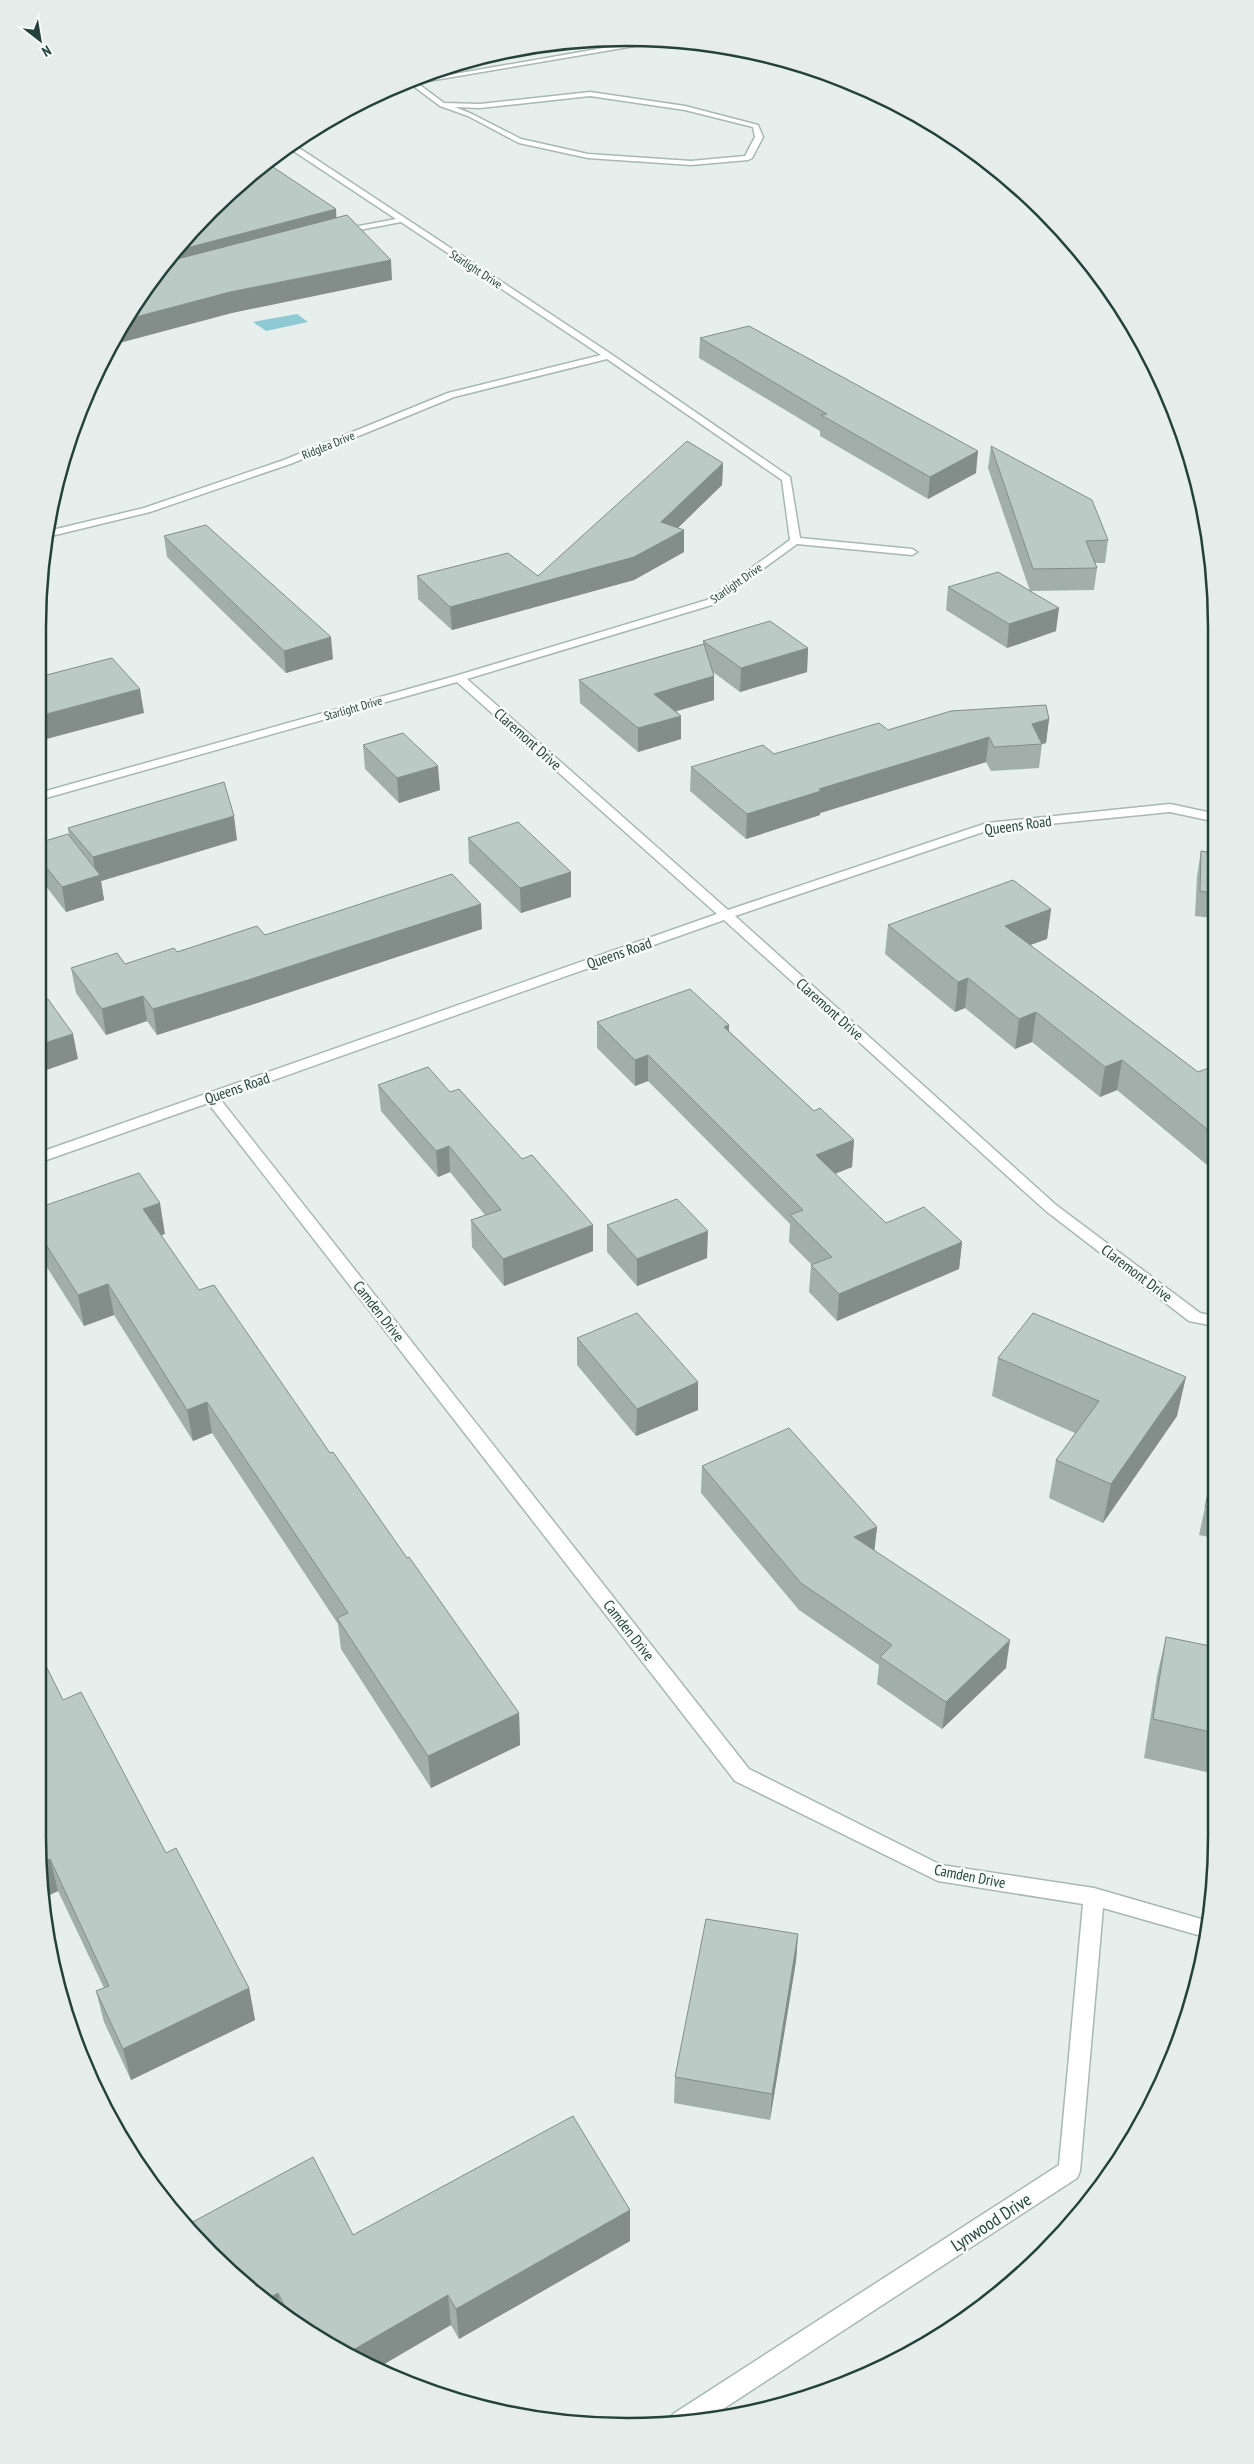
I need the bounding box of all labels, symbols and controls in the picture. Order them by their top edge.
north arrow [15,15,65,65]
text: N [39,41,55,61]
street label: Starlight Drive [447,246,505,292]
street label: Ridglea Drive [299,428,357,462]
street label: Starlight Drive [707,560,765,606]
street label: Starlight Drive [322,693,384,723]
street label: Claremont Drive [490,704,566,774]
street label: Queens Road [983,811,1053,839]
street label: Queens Road [584,933,654,973]
street label: Claremont Drive [792,974,868,1044]
street label: Queens Road [202,1068,272,1108]
street label: Claremont Drive [1098,1240,1176,1306]
street label: Camden Drive [349,1277,409,1345]
street label: Camden Drive [599,1596,659,1664]
street label: Camden Drive [933,1860,1007,1892]
street label: Lynwood Drive [947,2188,1035,2256]

